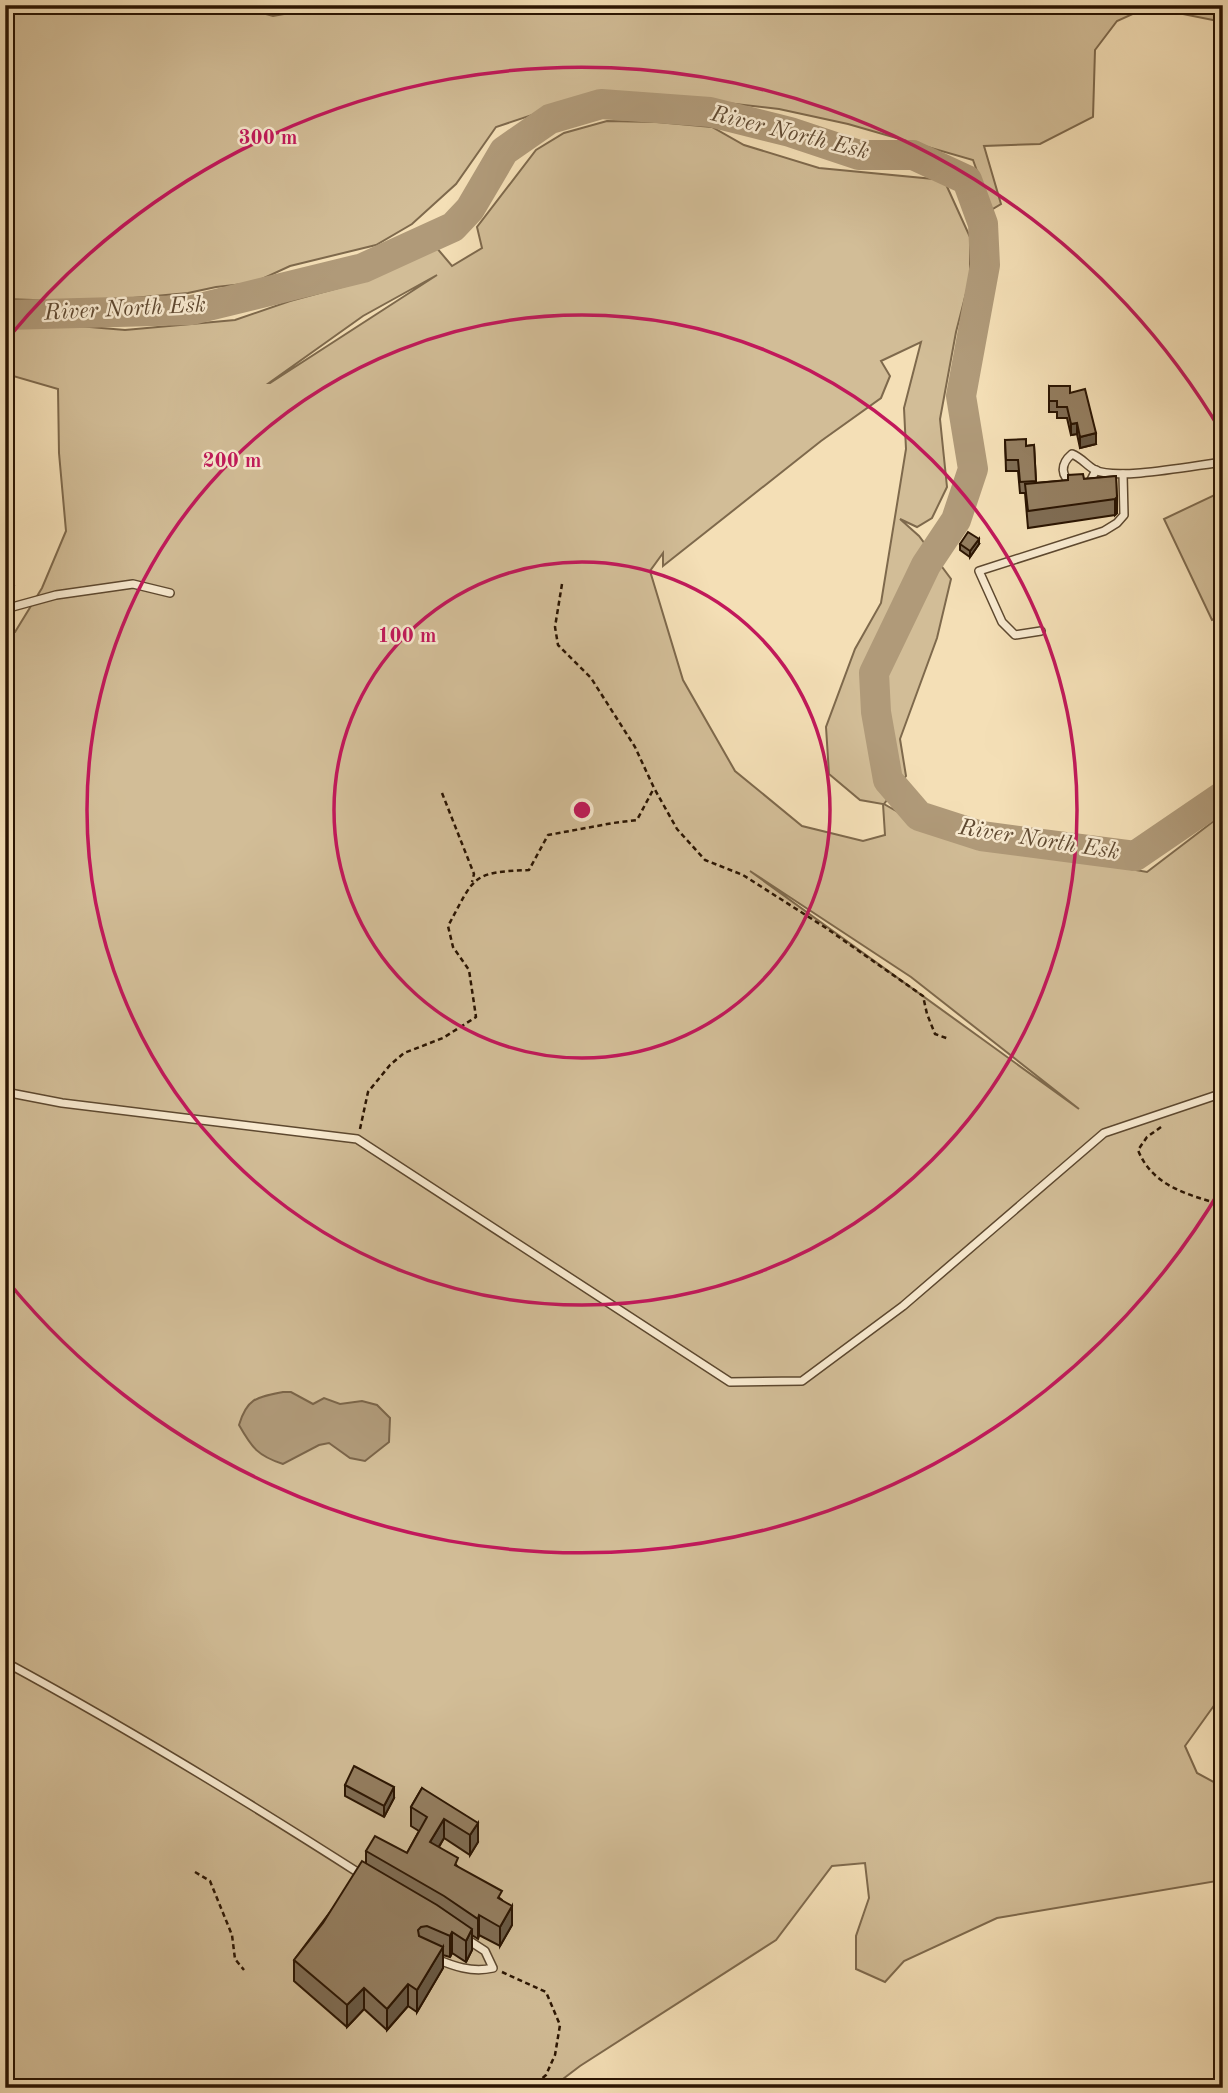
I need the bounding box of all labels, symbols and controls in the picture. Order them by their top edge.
water label: River North Esk [708,102,871,164]
text: 300 m [238,128,298,149]
water label: River North Esk [42,293,207,325]
text: 200 m [202,451,262,472]
text: 100 m [377,626,437,647]
centre of rings [570,798,594,822]
water label: River North Esk [956,816,1121,864]

